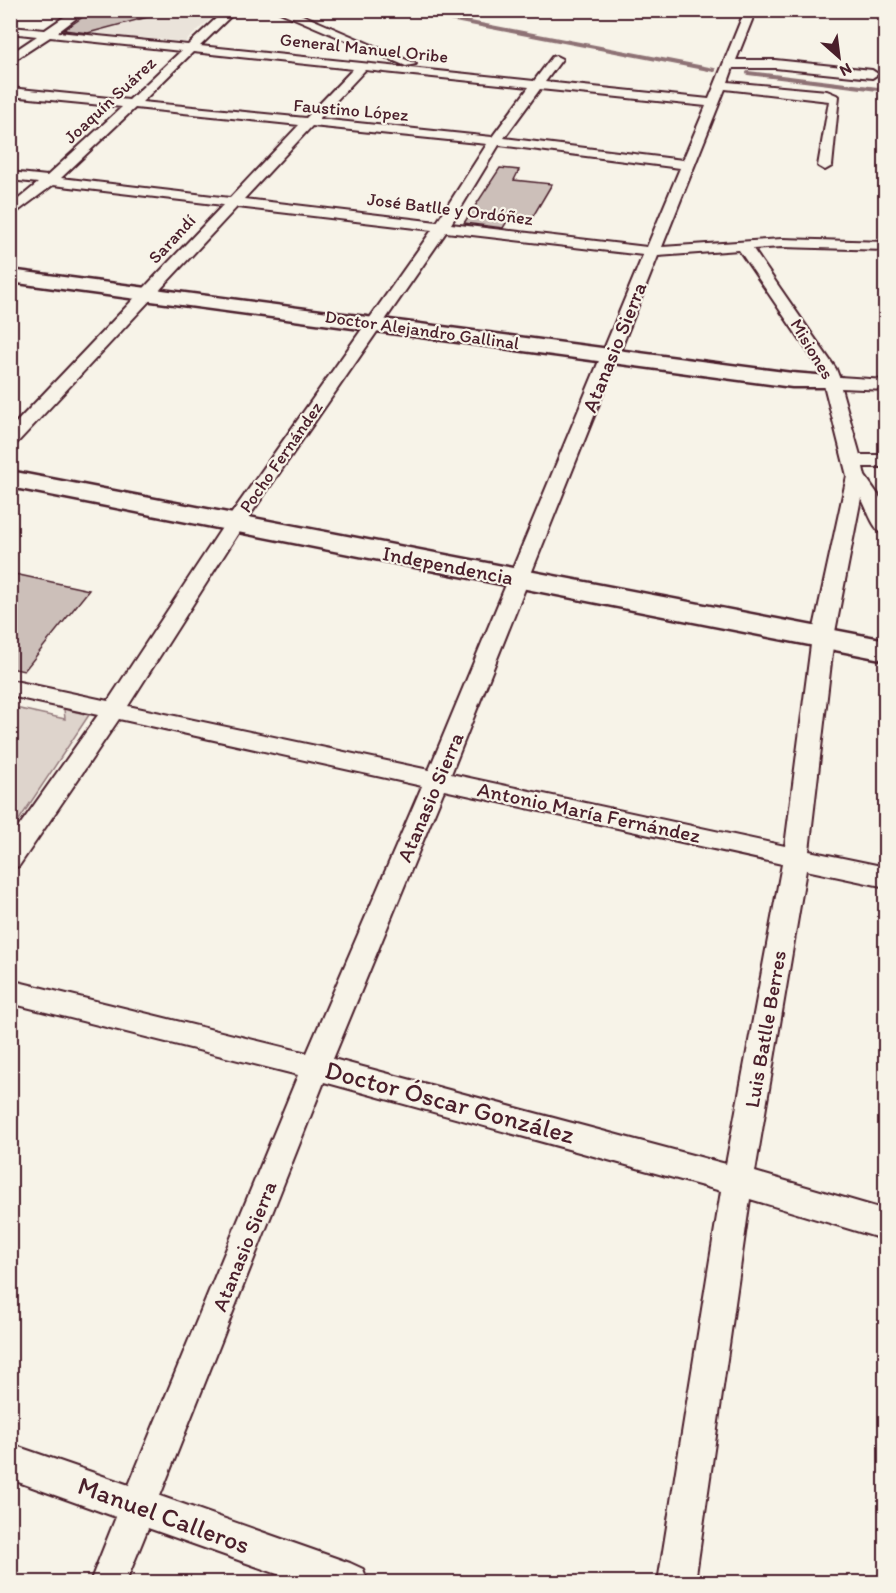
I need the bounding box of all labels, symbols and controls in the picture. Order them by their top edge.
north arrow [809,27,869,87]
street label: General Manuel Oribe [279,28,449,68]
street label: Joaquín Suárez [60,51,161,148]
text: N [837,59,855,81]
street label: Faustino López [293,94,409,126]
street label: José Batlle y Ordóñez [366,188,534,230]
street label: Sarandí [144,209,201,268]
street label: Atanasio Sierra [576,278,652,416]
street label: Doctor Alejandro Gallinal [323,305,521,355]
street label: Misiones [785,315,839,383]
street label: Pocho Fernández [235,397,328,517]
street label: Independencia [380,540,516,590]
street label: Atanasio Sierra [391,728,469,866]
street label: Antonio María Fernández [475,776,703,848]
street label: Luis Batlle Berres [739,948,791,1110]
street label: Doctor Óscar González [322,1053,578,1151]
street label: Atanasio Sierra [206,1177,282,1315]
street label: Manuel Calleros [74,1469,254,1561]

